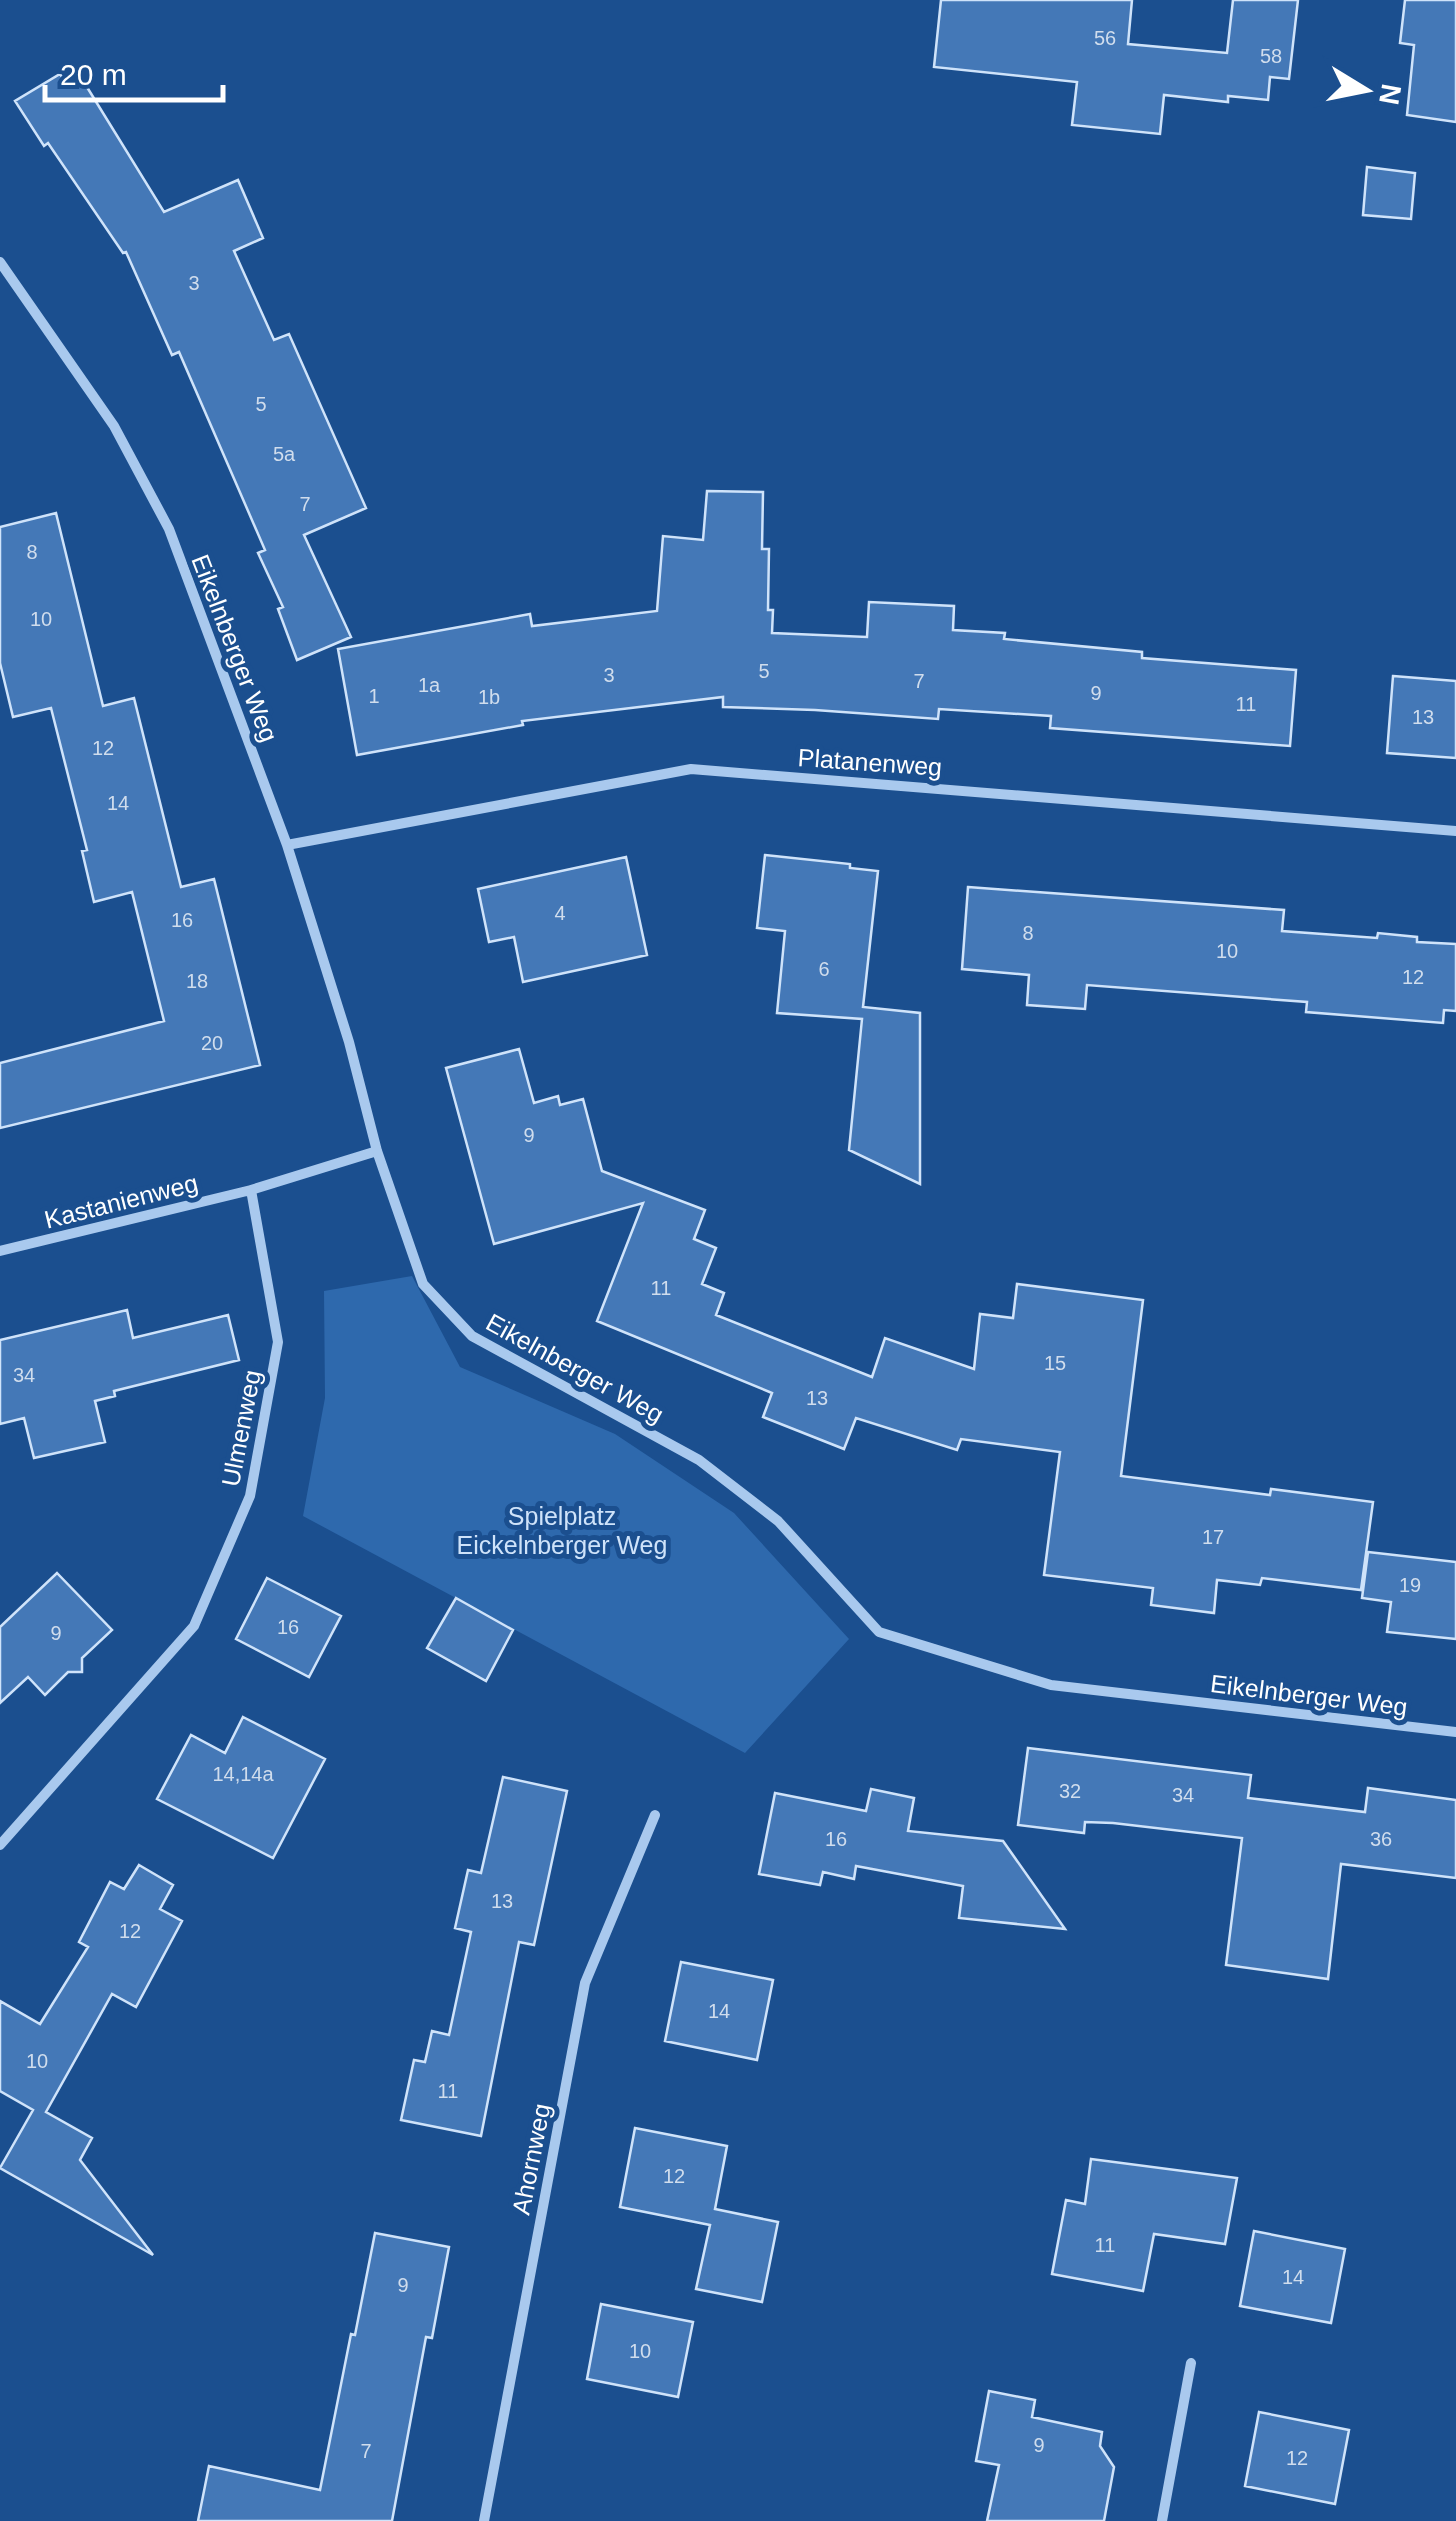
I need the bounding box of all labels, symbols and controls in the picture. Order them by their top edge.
house number: 56 [1094,27,1116,49]
scale bar [45,40,222,102]
north arrow [1316,40,1416,140]
house number: 58 [1260,45,1282,67]
text: 20 m [60,58,127,91]
text: N [1373,82,1407,107]
house number: 3 [188,272,200,294]
house number: 5 [255,393,267,415]
house number: 5a [273,443,296,465]
house number: 7 [299,493,311,515]
house number: 8 [26,541,38,563]
street label: Eikelnberger Weg [186,550,284,746]
house number: 10 [30,608,52,630]
house number: 5 [758,660,770,682]
house number: 3 [603,664,615,686]
house number: 7 [913,670,925,692]
house number: 1a [418,674,441,696]
house number: 9 [1090,682,1102,704]
house number: 1 [368,685,380,707]
house number: 1b [478,686,500,708]
house number: 11 [1236,693,1256,715]
house number: 13 [1412,706,1434,728]
house number: 12 [92,737,114,759]
street label: Platanenweg [797,743,943,781]
house number: 14 [107,792,129,814]
house number: 4 [554,902,566,924]
house number: 16 [171,909,193,931]
house number: 8 [1022,922,1034,944]
house number: 10 [1216,940,1238,962]
house number: 6 [818,958,830,980]
house number: 12 [1402,966,1424,988]
house number: 18 [186,970,208,992]
house number: 20 [201,1032,223,1054]
house number: 9 [523,1124,535,1146]
street label: Kastanienweg [41,1168,201,1234]
house number: 11 [651,1277,671,1299]
street label: Eikelnberger Weg [482,1308,668,1428]
house number: 15 [1044,1352,1066,1374]
house number: 34 [13,1364,35,1386]
street label: Ulmenweg [216,1367,266,1489]
house number: 13 [806,1387,828,1409]
park label: Spielplatz Eickelnberger Weg [457,1502,667,1559]
house number: 17 [1202,1526,1224,1548]
house number: 19 [1399,1574,1421,1596]
house number: 16 [277,1616,299,1638]
house number: 9 [50,1622,62,1644]
street label: Eikelnberger Weg [1209,1669,1409,1721]
house number: 14,14a [212,1763,274,1785]
house number: 32 [1059,1780,1081,1802]
house number: 34 [1172,1784,1194,1806]
house number: 16 [825,1828,847,1850]
house number: 36 [1370,1828,1392,1850]
house number: 13 [491,1890,513,1912]
house number: 12 [119,1920,141,1942]
house number: 14 [708,2000,730,2022]
house number: 10 [26,2050,48,2072]
house number: 11 [438,2080,458,2102]
street label: Ahornweg [507,2101,555,2217]
house number: 12 [663,2165,685,2187]
house number: 11 [1095,2234,1115,2256]
house number: 14 [1282,2266,1304,2288]
house number: 9 [397,2274,409,2296]
house number: 10 [629,2340,651,2362]
house number: 9 [1033,2434,1045,2456]
house number: 7 [360,2440,372,2462]
house number: 12 [1286,2447,1308,2469]

